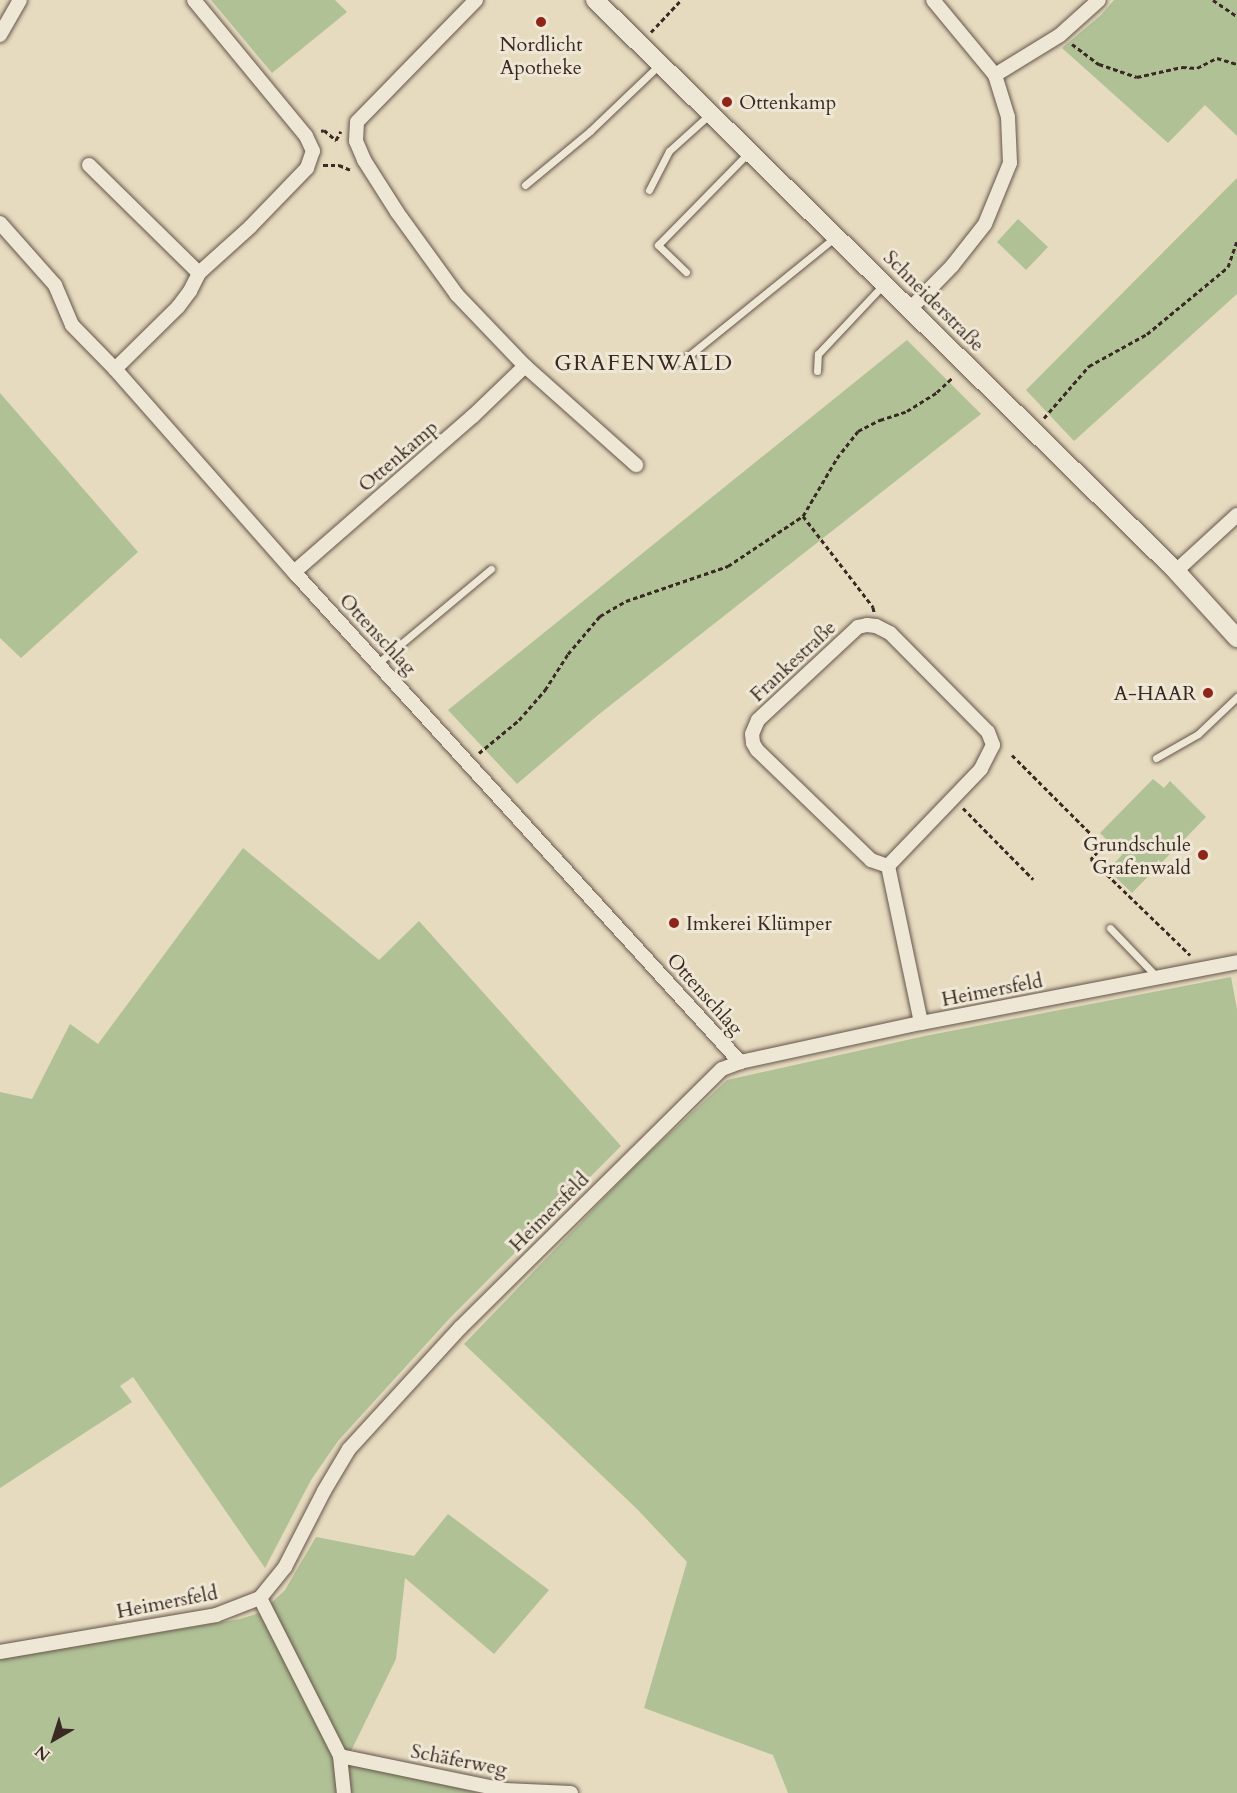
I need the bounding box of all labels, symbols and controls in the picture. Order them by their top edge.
marker: Nordlicht Apotheke [534,15,548,29]
place label: Nordlicht Apotheke [500,32,582,79]
place label: Ottenkamp [739,90,836,114]
marker: Ottenkamp [720,95,734,109]
street label: Schneiderstraße [878,245,990,357]
district label: GRAFENWALD [554,351,734,377]
street label: Ottenkamp [353,415,443,497]
street label: Ottenschlag [334,588,422,680]
street label: Frankestraße [745,615,841,707]
place label: A-HAAR [1114,681,1196,705]
marker: A-HAAR [1201,686,1215,700]
place label: Grundschule Grafenwald [1083,832,1191,879]
marker: Grundschule Grafenwald [1196,848,1210,862]
place label: Imkerei Klümper [686,911,832,935]
marker: Imkerei Klümper [667,916,681,930]
street label: Ottenschlag [662,948,748,1040]
street label: Heimersfeld [939,968,1045,1012]
street label: Heimersfeld [504,1167,594,1257]
street label: Heimersfeld [114,1580,220,1624]
north arrow [24,1709,84,1769]
street label: Schäferweg [409,1739,509,1781]
text: N [30,1740,55,1766]

